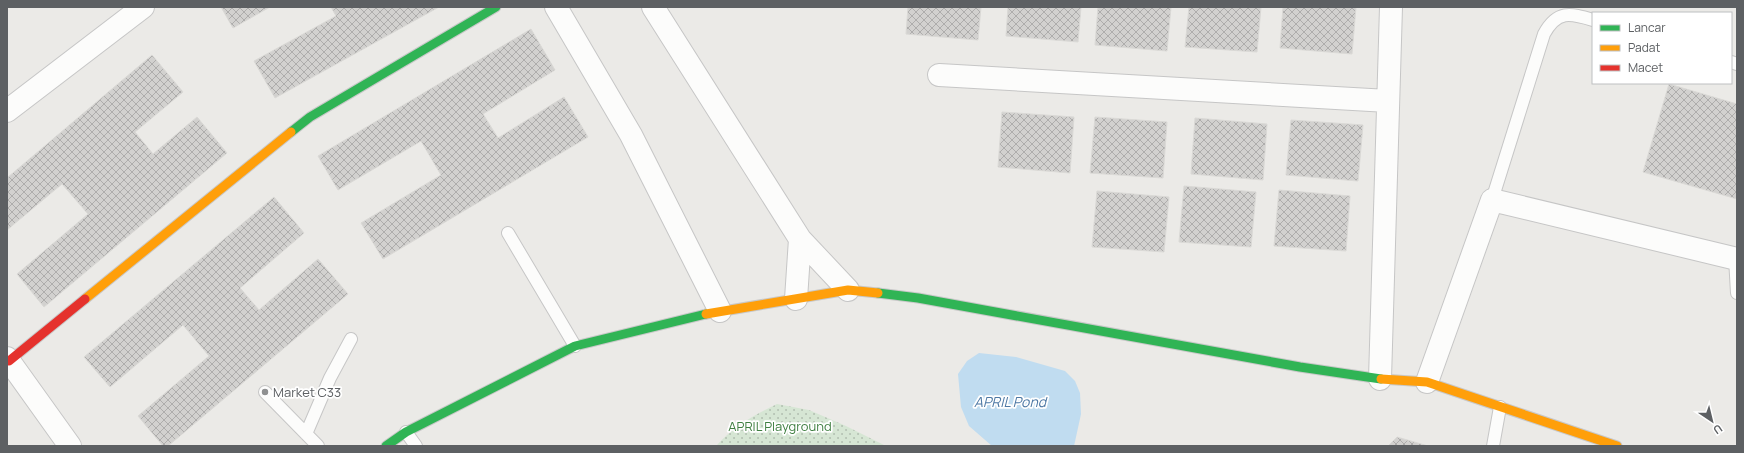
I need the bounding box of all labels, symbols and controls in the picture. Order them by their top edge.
legend [1592,12,1732,84]
text: Lancar [1628,19,1666,36]
text: Padat [1628,39,1660,56]
text: Macet [1628,59,1663,76]
place label: Market C33 [273,383,341,401]
marker: Market C33 [260,387,270,397]
water label: APRIL Pond [974,392,1048,411]
north arrow [1692,401,1732,441]
park label: APRIL Playground [728,417,832,435]
text: U [1710,421,1726,438]

